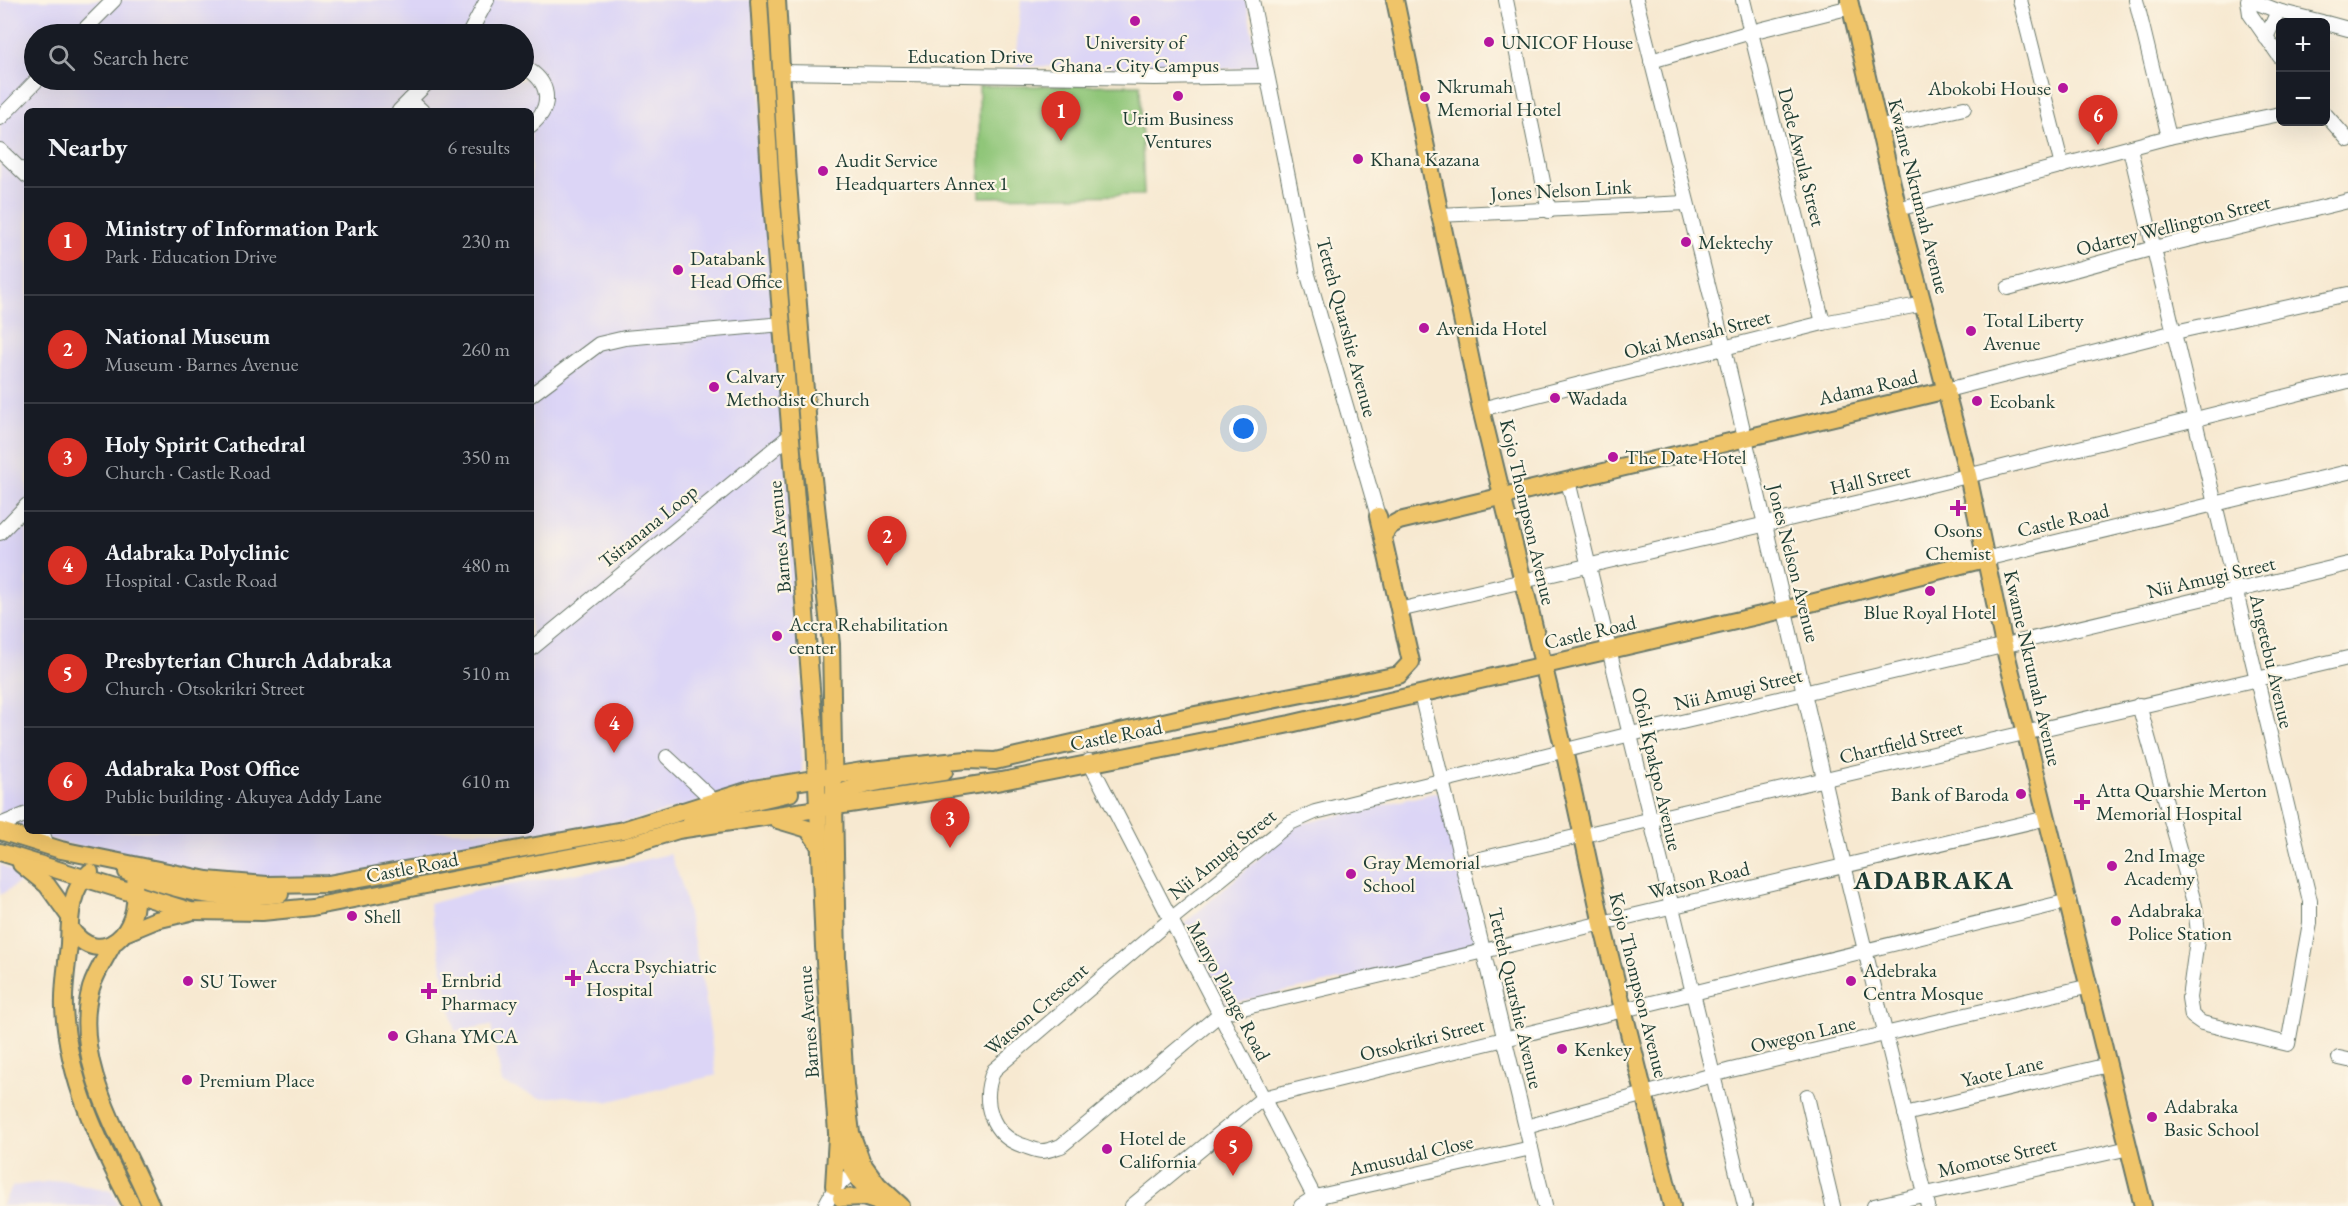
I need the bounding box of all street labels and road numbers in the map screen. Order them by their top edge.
street label: Education Drive [907,43,1033,69]
street label: Dede Awula Street [1772,85,1832,230]
street label: Kwame Nkrumah Avenue [1882,96,1956,296]
street label: Jones Nelson Link [1488,173,1633,207]
street label: Odartey Wellington Street [2073,188,2274,262]
street label: Tetteh Quarshie Avenue [1310,234,1384,420]
street label: Okai Mensah Street [1621,303,1774,365]
street label: Adama Road [1815,363,1921,411]
street label: Kojo Thompson Avenue [1494,417,1562,608]
street label: Hall Street [1827,457,1913,501]
street label: Tsiranana Loop [593,478,703,574]
street label: Jones Nelson Avenue [1761,479,1826,645]
street label: Barnes Avenue [761,480,797,594]
street label: Castle Road [2015,497,2112,543]
street label: Nii Amugi Street [2144,549,2279,604]
street label: Kwame Nkrumah Avenue [1998,568,2068,769]
street label: Angetebu Avenue [2244,590,2300,731]
street label: Castle Road [1542,609,1639,655]
street label: Nii Amugi Street [1671,661,1806,716]
street label: Ofoli Kpakpo Avenue [1626,685,1689,854]
street label: Castle Road [1068,713,1165,757]
street label: Chartfield Street [1836,714,1966,770]
street label: Nii Amugi Street [1163,802,1282,905]
street label: Castle Road [364,845,461,889]
street label: Watson Road [1646,855,1753,905]
street label: Kojo Thompson Avenue [1603,890,1675,1080]
street label: Tetteh Quarshie Avenue [1483,905,1550,1091]
street label: Manyo Plange Road [1181,917,1277,1066]
street label: Watson Crescent [979,956,1094,1061]
street label: Barnes Avenue [791,965,825,1079]
street label: Owegon Lane [1748,1009,1858,1059]
street label: Otsokrikri Street [1357,1011,1488,1067]
street label: Yaote Lane [1958,1049,2046,1093]
street label: Amusudal Close [1345,1128,1476,1182]
street label: Momotse Street [1935,1131,2060,1183]

